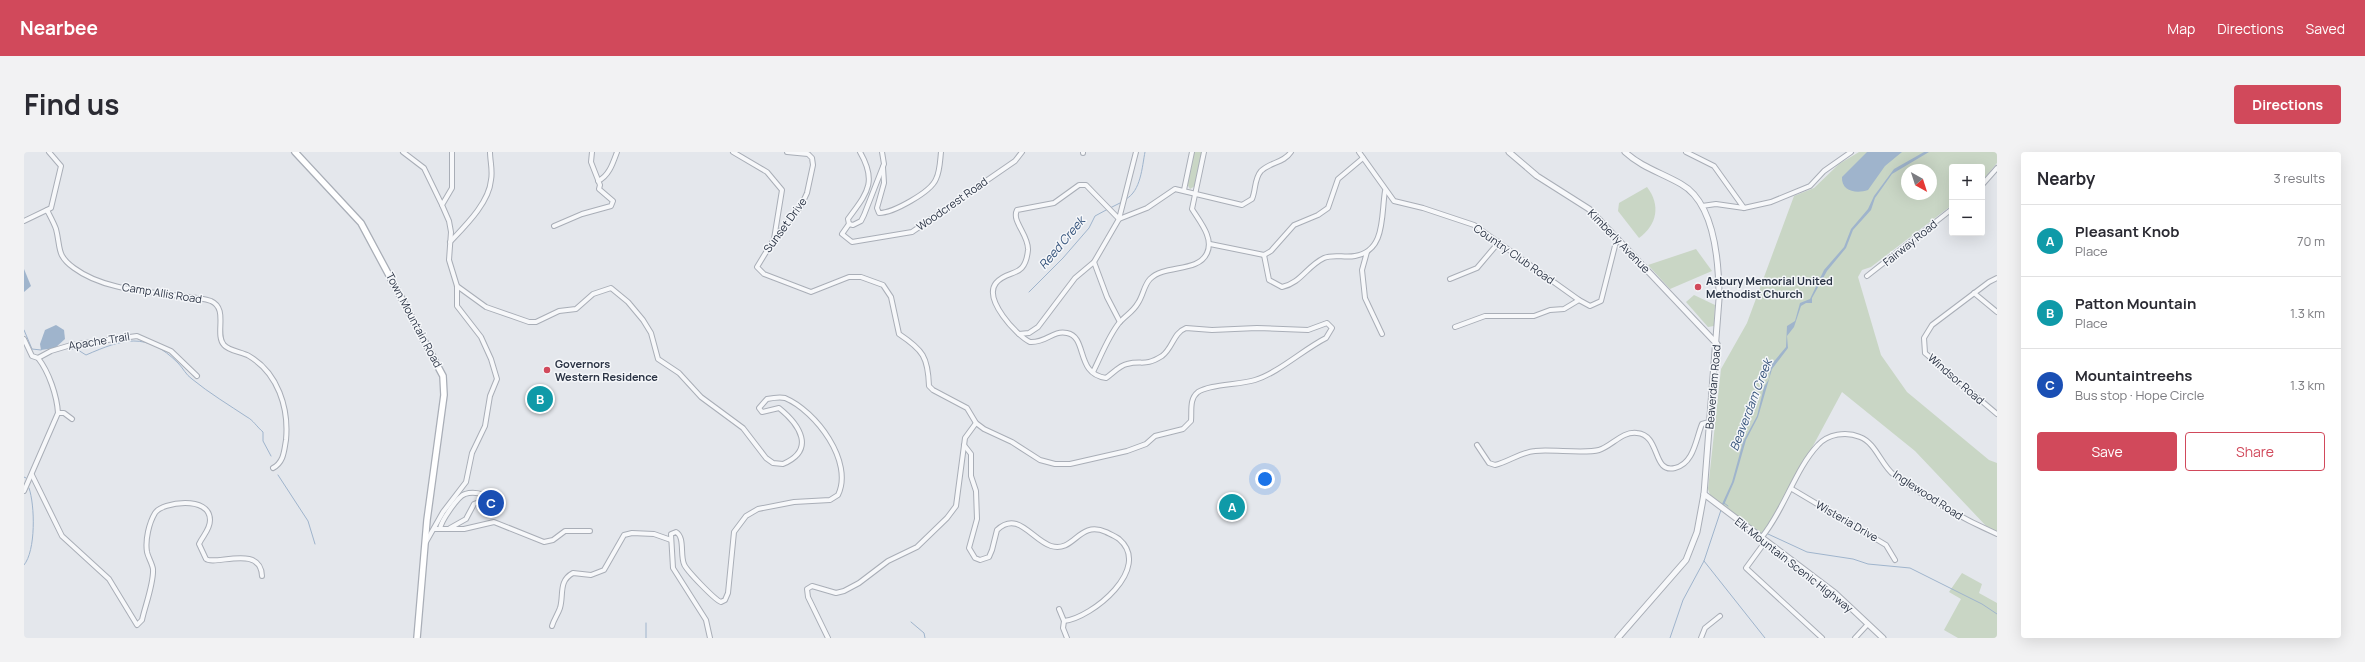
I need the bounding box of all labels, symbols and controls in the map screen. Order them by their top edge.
text: Nearbee [20,15,98,41]
text: Map [2167,19,2195,38]
text: Directions [2217,19,2284,38]
text: Saved [2306,19,2345,38]
text: Find us [24,85,119,123]
button: Directions [2234,85,2341,124]
north arrow [1901,164,1937,200]
map controls [1949,164,1985,236]
button: + [1949,164,1985,200]
text: Nearby [2037,167,2095,190]
text: 3 results [2273,169,2325,187]
street label: Woodcrest Road [913,173,990,234]
street label: Sunset Drive [760,194,810,255]
button: − [1949,200,1985,236]
street label: Kimberly Avenue [1585,205,1654,276]
water label: Reed Creek [1035,211,1090,273]
street label: Fairway Road [1879,216,1940,269]
street label: Country Club Road [1471,220,1558,287]
text: Pleasant Knob [2075,221,2179,242]
text: A [2046,232,2054,250]
text: 70 m [2297,232,2325,250]
text: Place [2075,242,2108,260]
street label: Town Mountain Road [383,270,446,370]
place label: Asbury Memorial United Methodist Church [1706,273,1833,301]
street label: Camp Allis Road [121,279,203,306]
marker: Asbury Memorial United Methodist Church [1693,282,1703,292]
text: Patton Mountain [2075,293,2196,314]
text: B [2046,304,2054,322]
text: 1.3 km [2290,304,2325,322]
text: Place [2075,314,2108,332]
street label: Apache Trail [67,328,131,353]
street label: Beaverdam Road [1701,344,1724,430]
street label: Windsor Road [1925,350,1988,407]
water label: Beaverdam Creek [1725,355,1777,453]
place label: Governors Western Residence [555,356,658,384]
marker: Governors Western Residence [542,365,552,375]
text: Mountaintreehs [2075,365,2192,386]
text: C [2045,376,2055,394]
text: 1.3 km [2290,376,2325,394]
pin: B [527,384,553,414]
text: Bus stop · Hope Circle [2075,386,2204,404]
button: Save [2037,432,2177,471]
button: Share [2185,432,2325,471]
street label: Inglewood Road [1890,466,1966,523]
your location [1255,469,1275,489]
pin: C [478,488,504,518]
pin: A [1219,492,1245,522]
street label: Wisteria Drive [1813,497,1882,545]
street label: Elk Mountain Scenic Highway [1732,514,1857,616]

